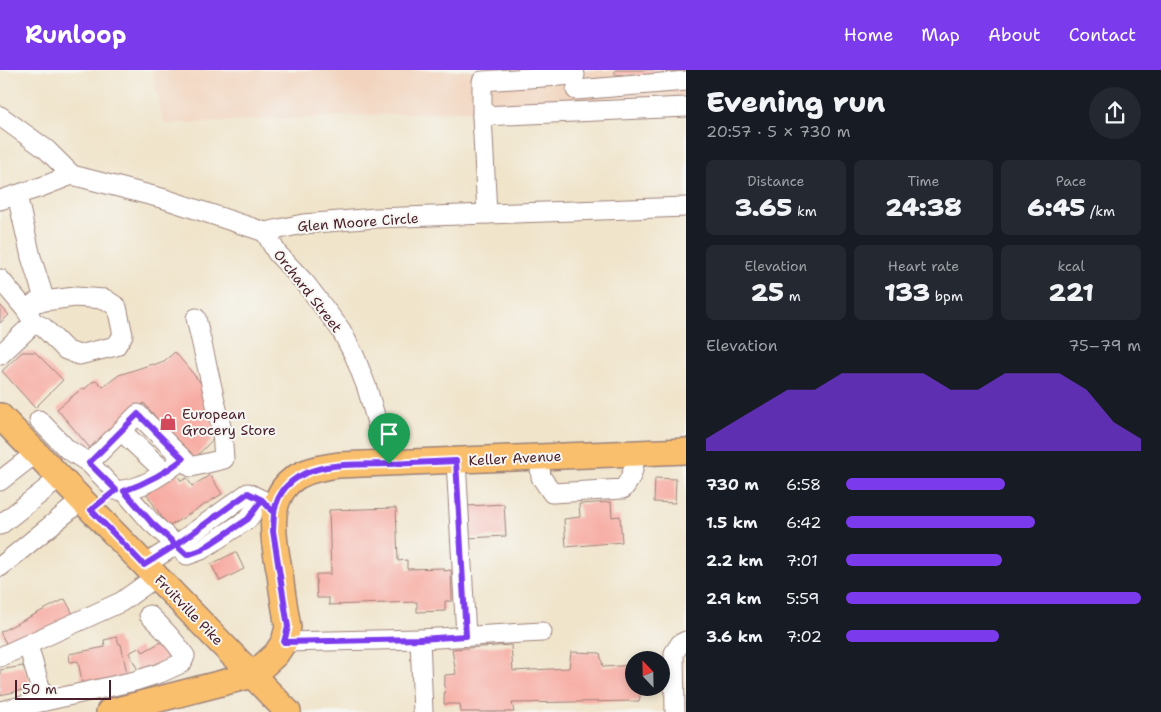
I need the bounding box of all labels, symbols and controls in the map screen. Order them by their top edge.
text: Runloop [25,19,126,51]
text: Home [844,23,893,47]
text: Map [921,23,960,47]
text: About [988,23,1041,47]
text: Contact [1069,23,1136,47]
text: Evening run [706,83,885,121]
button: share [1089,87,1141,139]
text: 20:57 · 5 × 730 m [706,121,851,142]
text: Distance [747,172,805,190]
text: Time [907,172,940,190]
text: Pace [1056,172,1087,190]
text: 3.65 [735,190,792,224]
text: 24:38 [885,190,962,224]
text: 6:45 [1027,190,1085,224]
text: km [792,202,817,220]
text: /km [1085,202,1115,220]
street label: Glen Moore Circle [297,209,419,235]
street label: Orchard Street [270,246,346,336]
text: Elevation [744,257,807,275]
text: Heart rate [888,257,959,275]
text: kcal [1058,257,1085,275]
text: 25 [751,275,784,309]
text: 133 [884,275,930,309]
text: 221 [1048,275,1094,309]
text: m [784,287,801,305]
text: bpm [930,287,963,305]
text: Elevation [706,335,778,356]
text: 75–79 m [1068,335,1141,356]
place label: European Grocery Store [182,405,276,439]
shop icon: European Grocery Store [158,412,178,432]
pin [368,413,410,464]
icon: arrive [375,420,403,448]
street label: Keller Avenue [468,447,562,469]
text: 730 m [706,474,759,495]
text: 6:58 [786,474,821,495]
text: 1.5 km [706,512,758,533]
text: 6:42 [786,512,821,533]
text: 2.2 km [706,550,763,571]
text: 7:01 [786,550,818,571]
street label: Fruitville Pike [151,571,227,649]
text: 2.9 km [706,588,761,609]
text: 5:59 [786,588,820,609]
text: 3.6 km [706,626,763,647]
text: 7:02 [786,626,822,647]
north arrow [625,651,670,696]
map controls [625,651,670,696]
scale bar [15,677,111,700]
text: 50 m [22,680,57,698]

